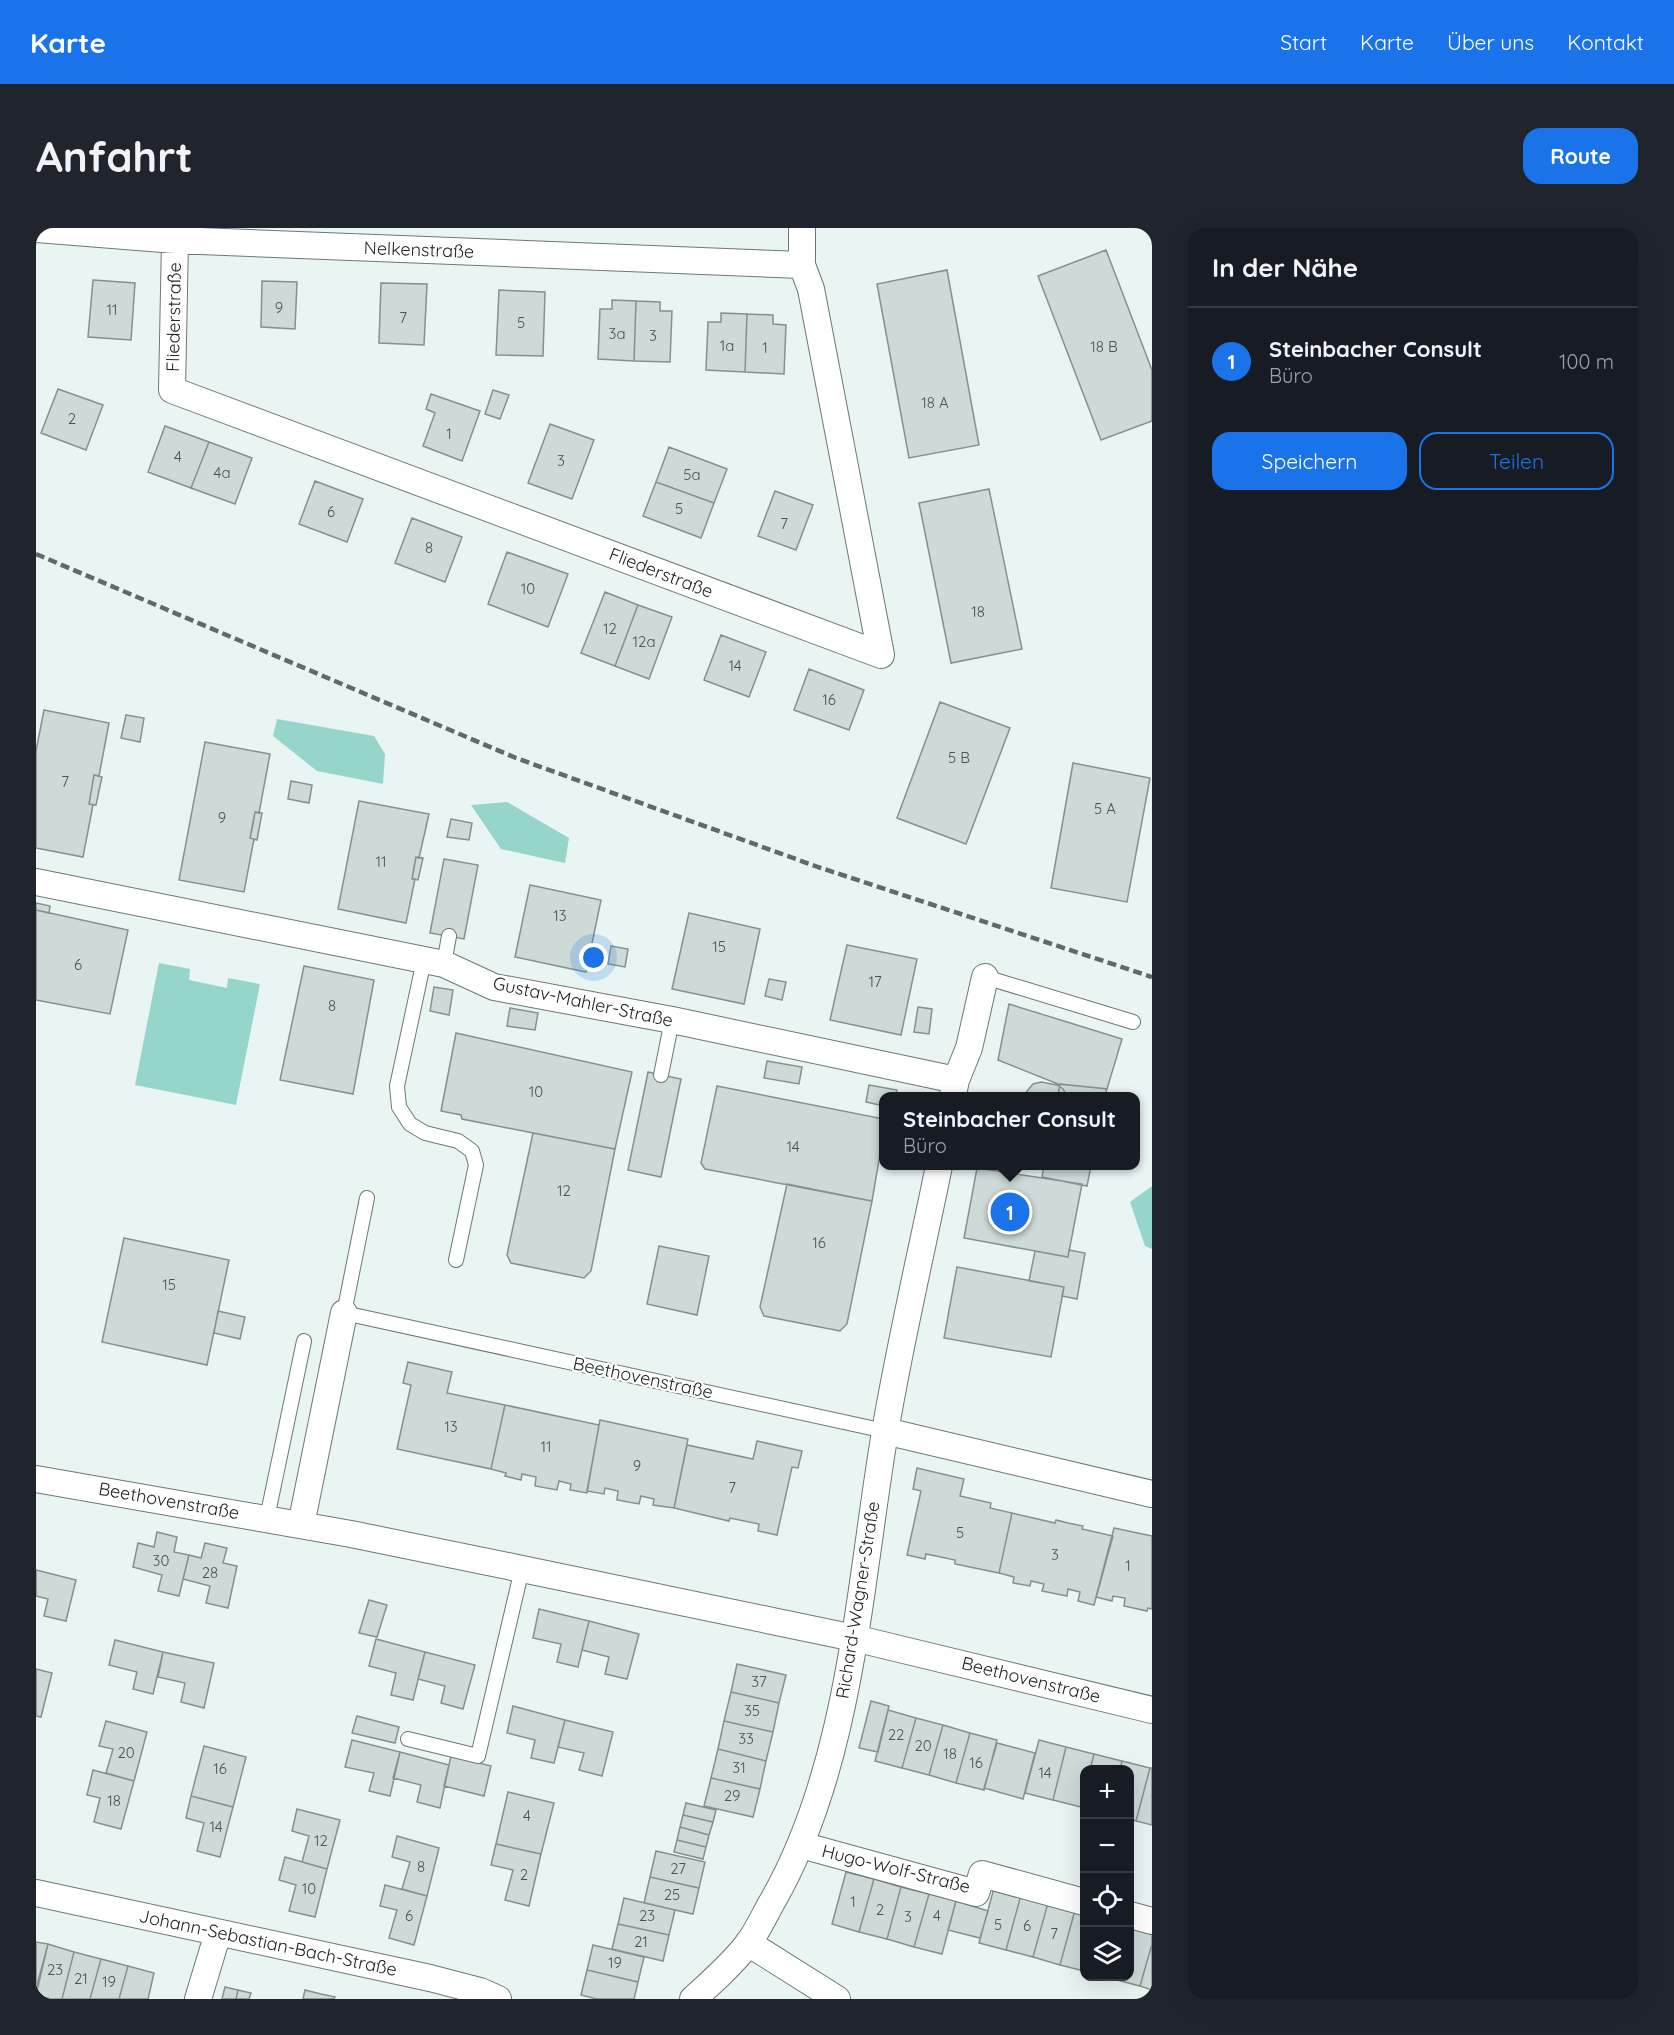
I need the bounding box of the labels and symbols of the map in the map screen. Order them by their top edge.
street label: Nelkenstraße [363,236,475,263]
street label: Fliederstraße [161,262,186,372]
house number: 9 [275,298,283,317]
house number: 11 [106,300,118,319]
house number: 7 [399,308,407,327]
house number: 5 [517,313,525,332]
house number: 3a [609,324,625,343]
house number: 3 [649,326,657,345]
house number: 1a [720,336,734,355]
house number: 18 B [1090,337,1118,356]
house number: 1 [762,338,768,357]
house number: 18 A [921,393,949,412]
house number: 2 [68,409,76,428]
house number: 1 [446,424,452,443]
house number: 4 [174,447,182,466]
house number: 3 [557,451,565,470]
house number: 4a [214,463,231,482]
house number: 5a [683,465,701,484]
house number: 5 [675,499,683,518]
house number: 6 [327,502,335,521]
house number: 7 [780,514,788,533]
house number: 8 [425,538,433,557]
street label: Fliederstraße [606,542,716,603]
house number: 10 [521,579,535,598]
house number: 18 [971,602,985,621]
house number: 12 [603,619,617,638]
house number: 12a [633,632,655,651]
house number: 14 [728,656,742,675]
house number: 16 [822,690,836,709]
house number: 5 B [948,748,970,767]
house number: 7 [61,772,69,791]
house number: 5 A [1094,799,1116,818]
house number: 9 [218,808,226,827]
house number: 11 [375,852,387,871]
house number: 13 [553,906,567,925]
house number: 15 [712,937,726,956]
your location [579,943,608,972]
house number: 6 [74,955,82,974]
street label: Gustav-Mahler-Straße [491,971,675,1032]
house number: 17 [868,972,882,991]
house number: 8 [328,996,336,1015]
house number: 10 [529,1082,543,1101]
house number: 14 [786,1137,800,1156]
house number: 12 [557,1181,571,1200]
pin: 1 [990,1190,1030,1234]
house number: 16 [812,1233,826,1252]
house number: 15 [162,1275,176,1294]
street label: Beethovenstraße [571,1351,715,1404]
house number: 13 [444,1417,458,1436]
house number: 11 [540,1437,552,1456]
house number: 9 [633,1456,641,1475]
street label: Beethovenstraße [97,1477,241,1524]
house number: 7 [728,1478,736,1497]
street label: Richard-Wagner-Straße [831,1500,884,1700]
house number: 5 [956,1523,964,1542]
house number: 3 [1051,1545,1059,1564]
house number: 30 [153,1551,169,1570]
house number: 1 [1125,1556,1131,1575]
house number: 28 [202,1563,218,1582]
street label: Beethovenstraße [959,1651,1103,1708]
house number: 37 [751,1672,767,1691]
house number: 35 [744,1701,760,1720]
house number: 22 [888,1725,904,1744]
house number: 33 [738,1729,754,1748]
house number: 20 [914,1736,932,1755]
house number: 20 [117,1743,135,1762]
house number: 18 [943,1744,957,1763]
house number: 16 [969,1753,983,1772]
house number: 31 [732,1758,746,1777]
house number: 16 [213,1759,227,1778]
house number: 14 [1038,1763,1052,1782]
house number: 29 [724,1786,740,1805]
house number: 18 [107,1791,121,1810]
house number: 4 [523,1806,531,1825]
house number: 14 [209,1817,223,1836]
house number: 12 [314,1831,328,1850]
street label: Hugo-Wolf-Straße [819,1839,973,1898]
house number: 8 [417,1857,425,1876]
house number: 27 [670,1859,686,1878]
house number: 2 [520,1865,528,1884]
house number: 10 [302,1879,316,1898]
house number: 25 [664,1885,680,1904]
house number: 1 [850,1892,856,1911]
house number: 2 [876,1900,884,1919]
street label: Johann-Sebastian-Bach-Straße [137,1904,399,1981]
house number: 6 [405,1906,413,1925]
house number: 23 [639,1906,655,1925]
house number: 4 [933,1906,941,1925]
house number: 3 [904,1907,912,1926]
house number: 5 [994,1915,1002,1934]
house number: 6 [1023,1916,1031,1935]
house number: 7 [1050,1924,1058,1943]
house number: 21 [634,1932,648,1951]
house number: 19 [608,1953,622,1972]
house number: 23 [47,1960,63,1979]
house number: 21 [74,1969,88,1988]
house number: 19 [102,1972,116,1991]

